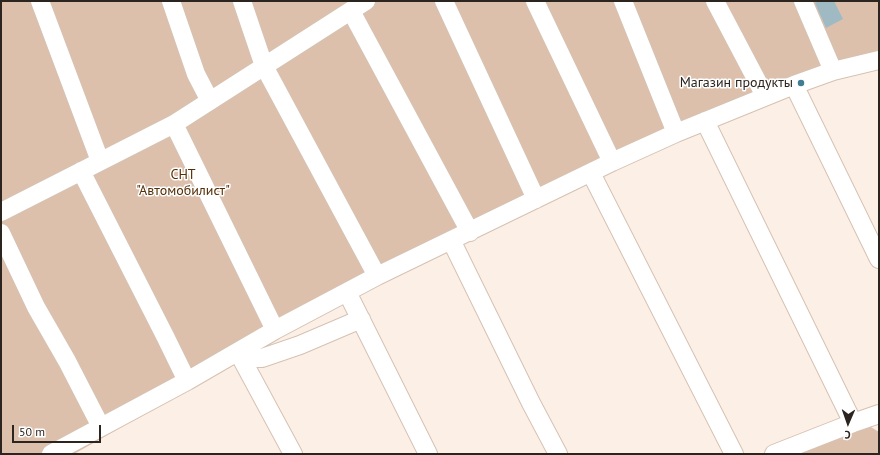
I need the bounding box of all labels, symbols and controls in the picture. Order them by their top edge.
place label: Магазин продукты [680,75,793,91]
marker: Магазин продукты [796,78,806,88]
park label: СНТ "Автомобилист" [136,167,230,200]
north arrow [828,403,868,443]
scale bar [14,417,103,443]
text: 50 m [19,424,45,439]
text: С [844,428,851,442]

